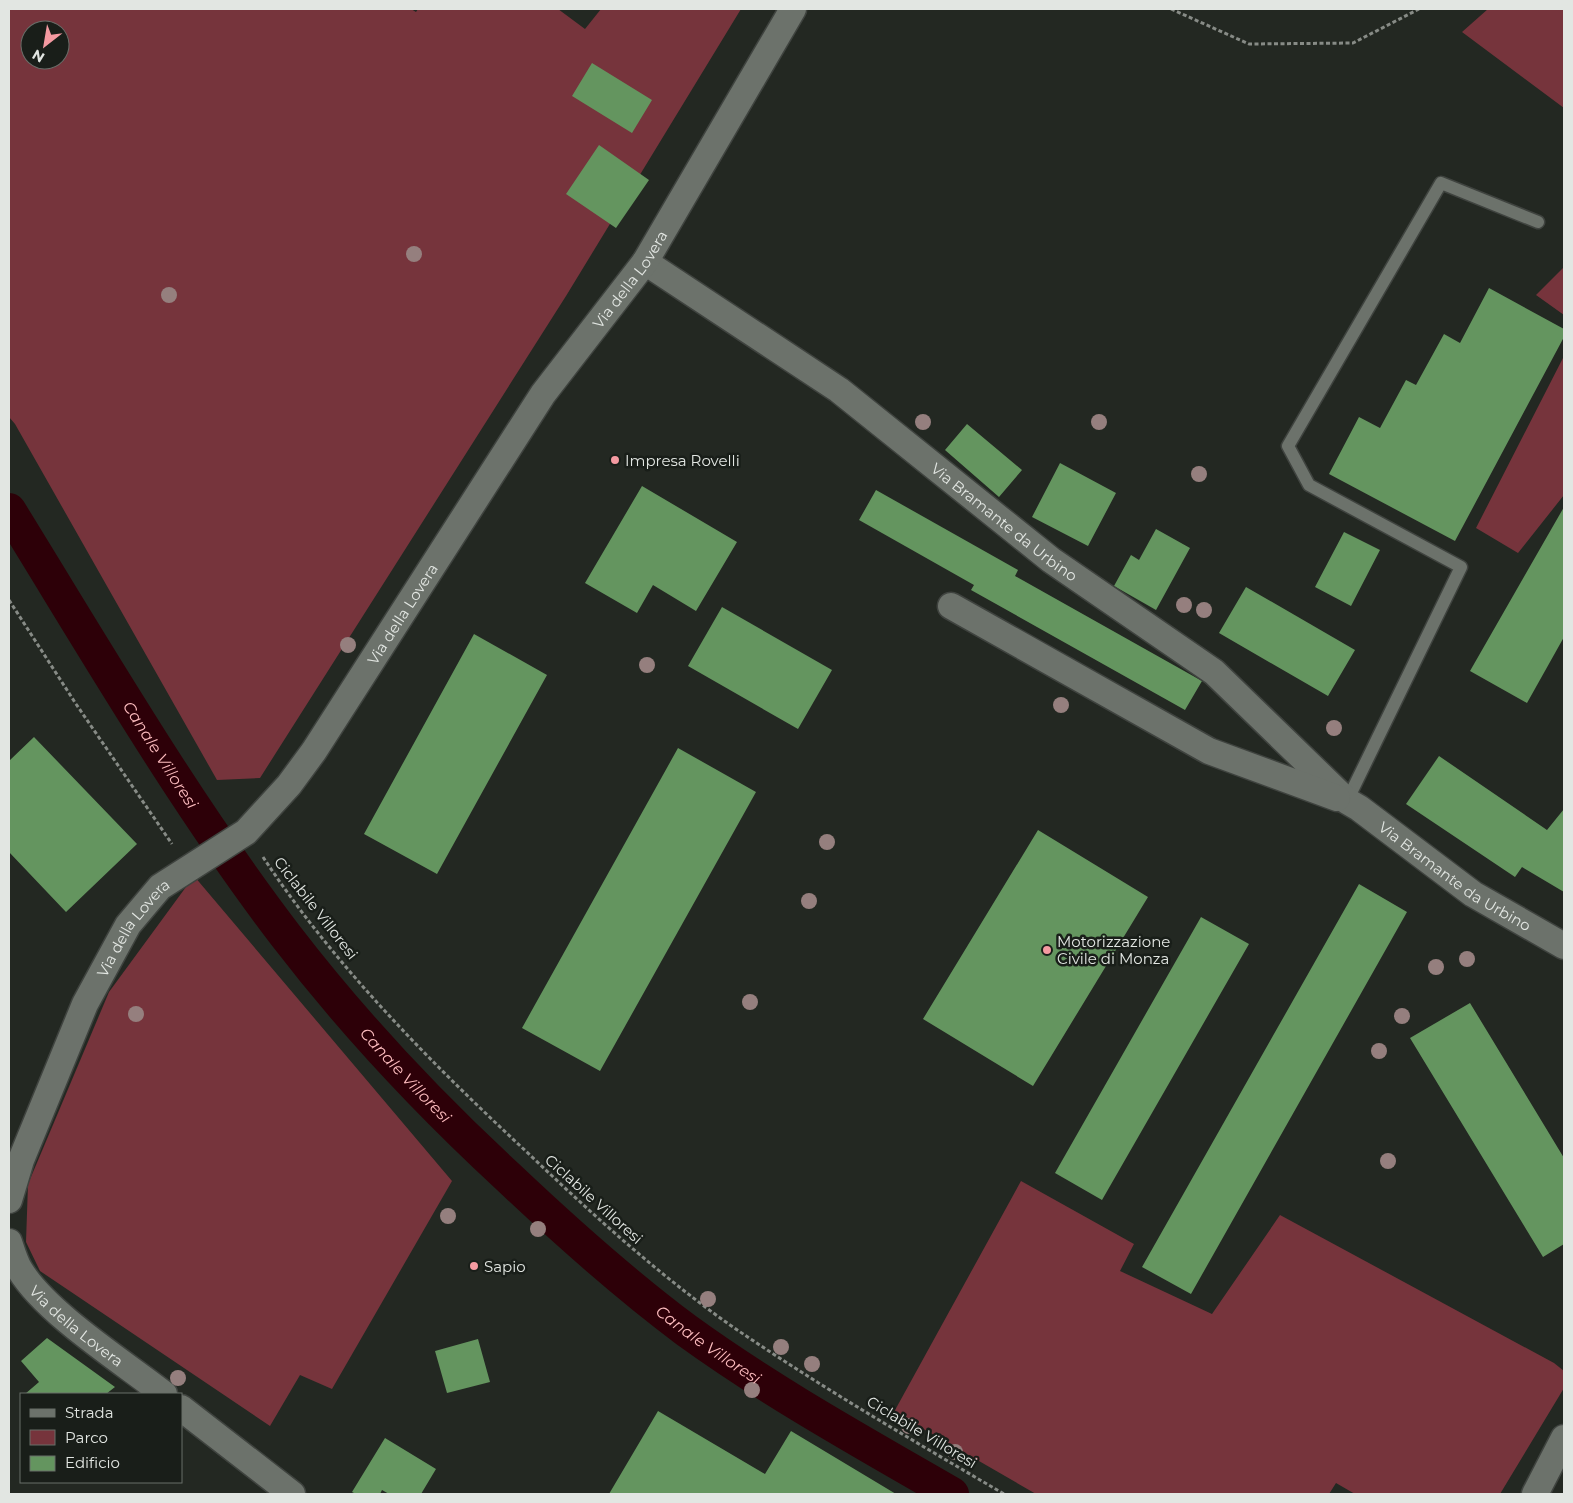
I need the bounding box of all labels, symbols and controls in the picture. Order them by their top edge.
north arrow [20,20,70,70]
text: N [29,46,48,67]
street label: Via della Lovera [588,227,671,332]
place label: Impresa Rovelli [625,451,740,470]
marker: Impresa Rovelli [609,454,621,466]
street label: Via Bramante da Urbino [928,458,1081,585]
street label: Via della Lovera [363,560,441,668]
water label: Canale Villoresi [119,698,203,813]
street label: Via Bramante da Urbino [1375,817,1535,935]
street label: Ciclabile Villoresi [270,853,362,963]
street label: Via della Lovera [92,874,173,980]
place label: Motorizzazione Civile di Monza [1057,932,1170,968]
marker: Motorizzazione Civile di Monza [1041,944,1053,956]
water label: Canale Villoresi [356,1024,456,1127]
street label: Ciclabile Villoresi [541,1150,647,1248]
place label: Sapio [484,1257,526,1276]
marker: Sapio [468,1260,480,1272]
street label: Via della Lovera [26,1281,127,1370]
water label: Canale Villoresi [652,1301,765,1388]
street label: Ciclabile Villoresi [864,1392,980,1472]
legend [20,1393,182,1483]
text: Strada [65,1403,114,1422]
text: Parco [65,1428,108,1447]
text: Edificio [65,1453,120,1472]

